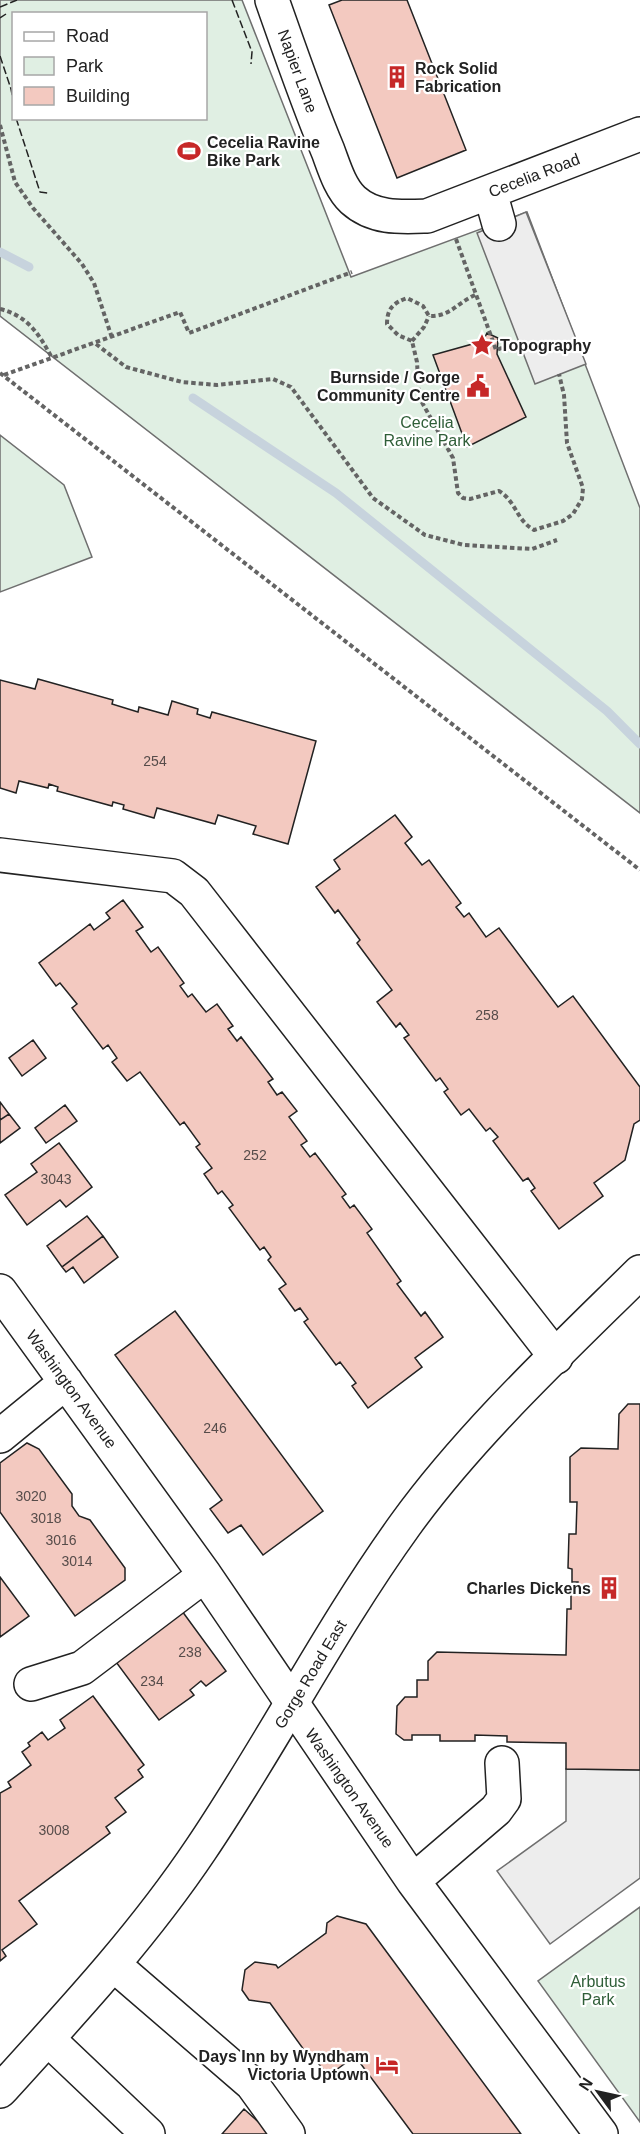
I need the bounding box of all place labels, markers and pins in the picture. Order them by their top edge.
place label: Rock Solid Fabrication [415,60,501,95]
building icon: Rock Solid Fabrication [384,64,410,90]
place label: Cecelia Ravine Bike Park [207,134,320,169]
sports icon: Cecelia Ravine Bike Park [176,138,202,164]
place icon: Topography [469,332,495,358]
place label: Topography [500,337,591,354]
place label: Burnside / Gorge Community Centre [317,369,460,404]
public building icon: Burnside / Gorge Community Centre [465,373,491,399]
building icon: Charles Dickens [596,1575,622,1601]
place label: Charles Dickens [466,1580,591,1597]
place label: Days Inn by Wyndham Victoria Uptown [199,2048,369,2083]
hotel icon: Days Inn by Wyndham Victoria Uptown [374,2052,400,2078]

